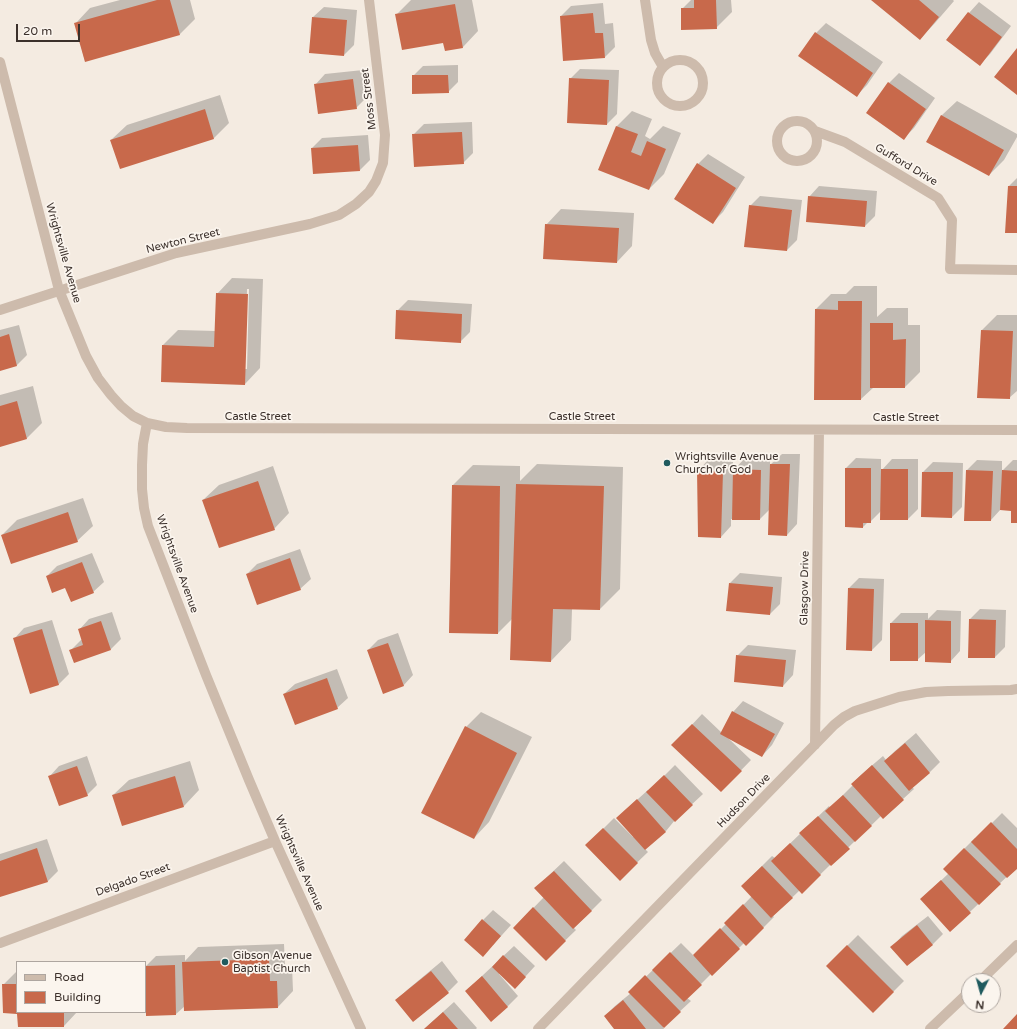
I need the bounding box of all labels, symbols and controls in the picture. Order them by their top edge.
scale bar [18,16,82,42]
text: 20 m [23,24,52,38]
street label: Moss Street [359,67,379,131]
street label: Gufford Drive [872,141,940,189]
street label: Wrightsville Avenue [42,201,84,305]
street label: Newton Street [145,225,221,257]
street label: Castle Street [225,410,291,424]
street label: Castle Street [549,410,615,424]
street label: Castle Street [873,411,939,425]
place label: Wrightsville Avenue Church of God [675,450,779,476]
marker: Wrightsville Avenue Church of God [662,458,672,468]
street label: Wrightsville Avenue [153,513,201,615]
street label: Glasgow Drive [798,551,812,625]
street label: Hudson Drive [715,771,773,831]
street label: Wrightsville Avenue [272,813,326,913]
street label: Delgado Street [94,860,172,900]
place label: Gibson Avenue Baptist Church [233,949,312,975]
marker: Gibson Avenue Baptist Church [220,957,230,967]
legend [16,961,146,1013]
text: Road [54,970,84,984]
north arrow [961,973,1001,1013]
text: Building [54,990,101,1004]
text: N [975,998,985,1011]

